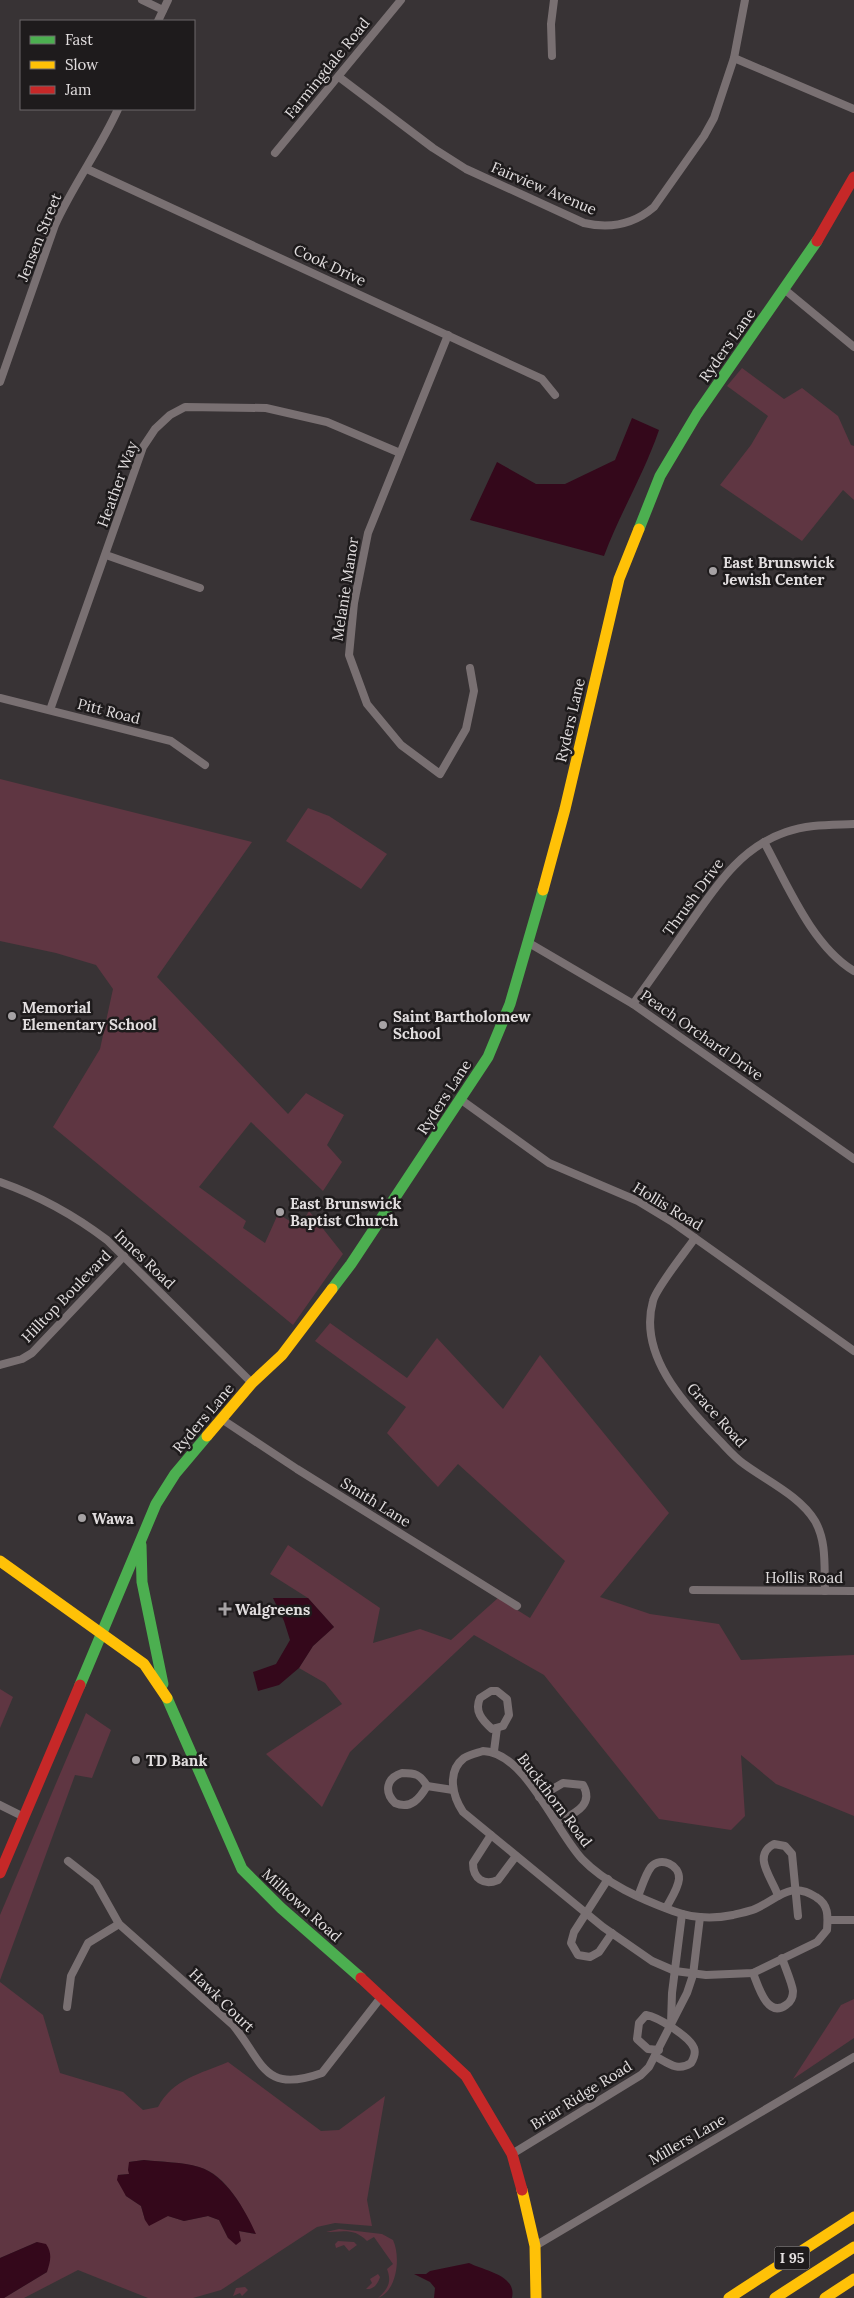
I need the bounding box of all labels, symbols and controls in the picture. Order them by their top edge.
street label: Farmingdale Road [280,14,374,122]
legend [20,20,195,110]
text: Fast [65,30,93,49]
text: Slow [65,55,98,74]
text: Jam [64,80,92,99]
street label: Fairview Avenue [488,157,600,219]
street label: Jensen Street [12,190,65,285]
street label: Cook Drive [291,240,369,290]
street label: Ryders Lane [695,305,759,385]
street label: Heather Way [93,438,141,530]
street label: Melanie Manor [327,535,363,642]
place label: East Brunswick Jewish Center [723,553,835,589]
marker: East Brunswick Jewish Center [707,565,719,577]
street label: Ryders Lane [551,676,589,764]
street label: Pitt Road [76,694,142,728]
street label: Thrush Drive [658,854,728,940]
street label: Peach Orchard Drive [637,985,767,1085]
place label: Memorial Elementary School [22,998,157,1034]
place label: Saint Bartholomew School [393,1007,531,1043]
marker: Memorial Elementary School [6,1010,18,1022]
marker: Saint Bartholomew School [377,1019,389,1031]
street label: Ryders Lane [413,1056,475,1138]
street label: Hollis Road [630,1178,706,1234]
place label: East Brunswick Baptist Church [290,1194,402,1230]
marker: East Brunswick Baptist Church [274,1206,286,1218]
street label: Innes Road [111,1225,179,1293]
street label: Hilltop Boulevard [17,1246,115,1346]
street label: Ryders Lane [168,1379,238,1457]
street label: Grace Road [683,1379,751,1451]
street label: Smith Lane [337,1473,415,1531]
place label: Wawa [92,1509,134,1528]
marker: Wawa [76,1512,88,1524]
street label: Hollis Road [765,1568,843,1587]
place label: Walgreens [235,1600,310,1619]
marker: Walgreens [219,1603,231,1615]
street label: Buckthorn Road [514,1750,596,1851]
place label: TD Bank [146,1751,207,1770]
marker: TD Bank [130,1754,142,1766]
street label: Milltown Road [258,1864,346,1946]
street label: Hawk Court [185,1964,259,2036]
street label: Briar Ridge Road [527,2056,635,2134]
street label: Millers Lane [645,2109,729,2169]
road number: I 95 [774,2246,810,2270]

